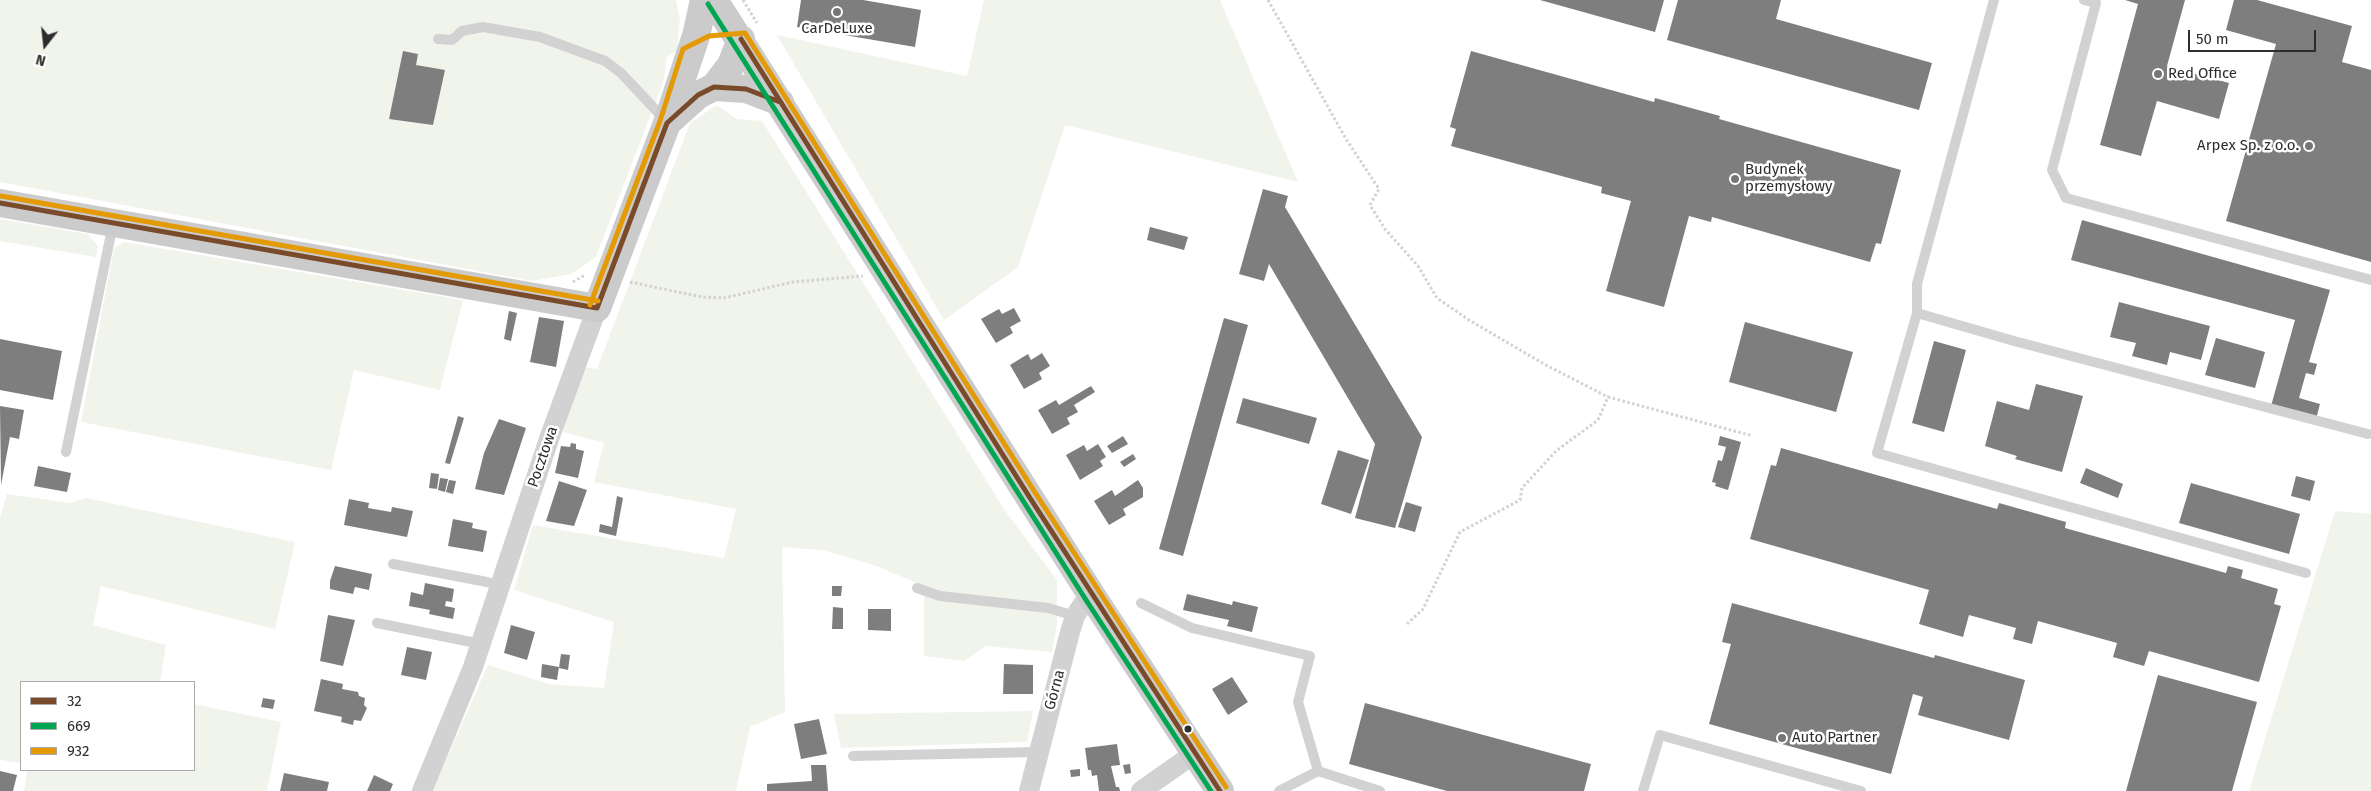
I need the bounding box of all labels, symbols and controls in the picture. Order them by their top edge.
marker: CarDeLuxe [831,6,843,18]
north arrow [20,20,70,70]
place label: CarDeLuxe [801,20,873,38]
scale bar [2191,20,2318,52]
text: 50 m [2196,30,2229,48]
text: N [34,50,48,69]
place label: Red Office [2168,65,2237,83]
marker: Red Office [2152,68,2164,80]
place label: Arpex Sp. z o.o. [2197,137,2299,155]
marker: Arpex Sp. z o.o. [2303,140,2315,152]
place label: Budynek przemysłowy [1745,161,1832,196]
marker: Budynek przemysłowy [1729,173,1741,185]
street label: Pocztowa [524,424,562,490]
street label: Górna [1041,668,1069,712]
legend [20,681,195,771]
text: 32 [67,692,82,710]
text: 669 [67,717,91,735]
unlabelled marker [1183,724,1193,734]
place label: Auto Partner [1792,729,1877,747]
marker: Auto Partner [1776,732,1788,744]
text: 932 [67,742,89,760]

